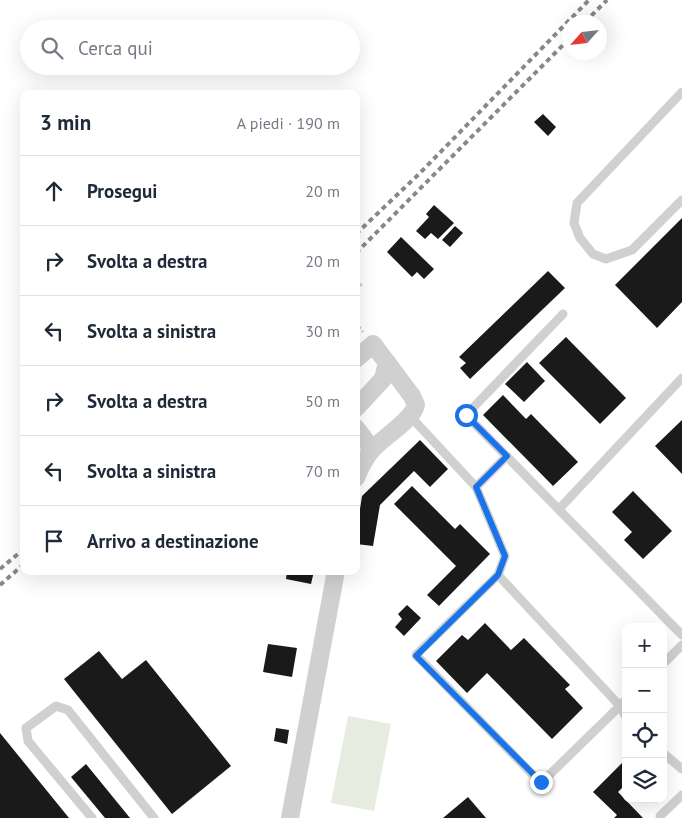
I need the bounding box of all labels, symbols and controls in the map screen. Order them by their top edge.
north arrow [562,15,607,60]
search box [20,20,360,75]
icon: search [38,34,66,62]
text: Cerca qui [78,36,153,60]
text: 3 min [40,109,91,136]
text: A piedi · 190 m [237,113,340,133]
icon: ahead [40,177,68,205]
text: Prosegui [87,179,157,203]
text: 20 m [305,181,340,201]
icon: right [40,247,68,275]
text: Svolta a destra [87,249,208,273]
text: 20 m [305,251,340,271]
icon: left [40,317,68,345]
text: Svolta a sinistra [87,319,216,343]
text: 30 m [305,321,340,341]
icon: right [40,387,68,415]
text: Svolta a destra [87,389,208,413]
text: 50 m [305,391,340,411]
route start [455,404,478,427]
icon: left [40,457,68,485]
text: Svolta a sinistra [87,459,216,483]
text: 70 m [305,461,340,481]
icon: arrive [40,527,68,555]
text: Arrivo a destinazione [87,529,259,553]
map controls [622,623,667,803]
button: + [622,623,667,668]
button: − [622,668,667,713]
button: locate [622,713,667,758]
button: layers [622,758,667,803]
route end [530,771,553,794]

